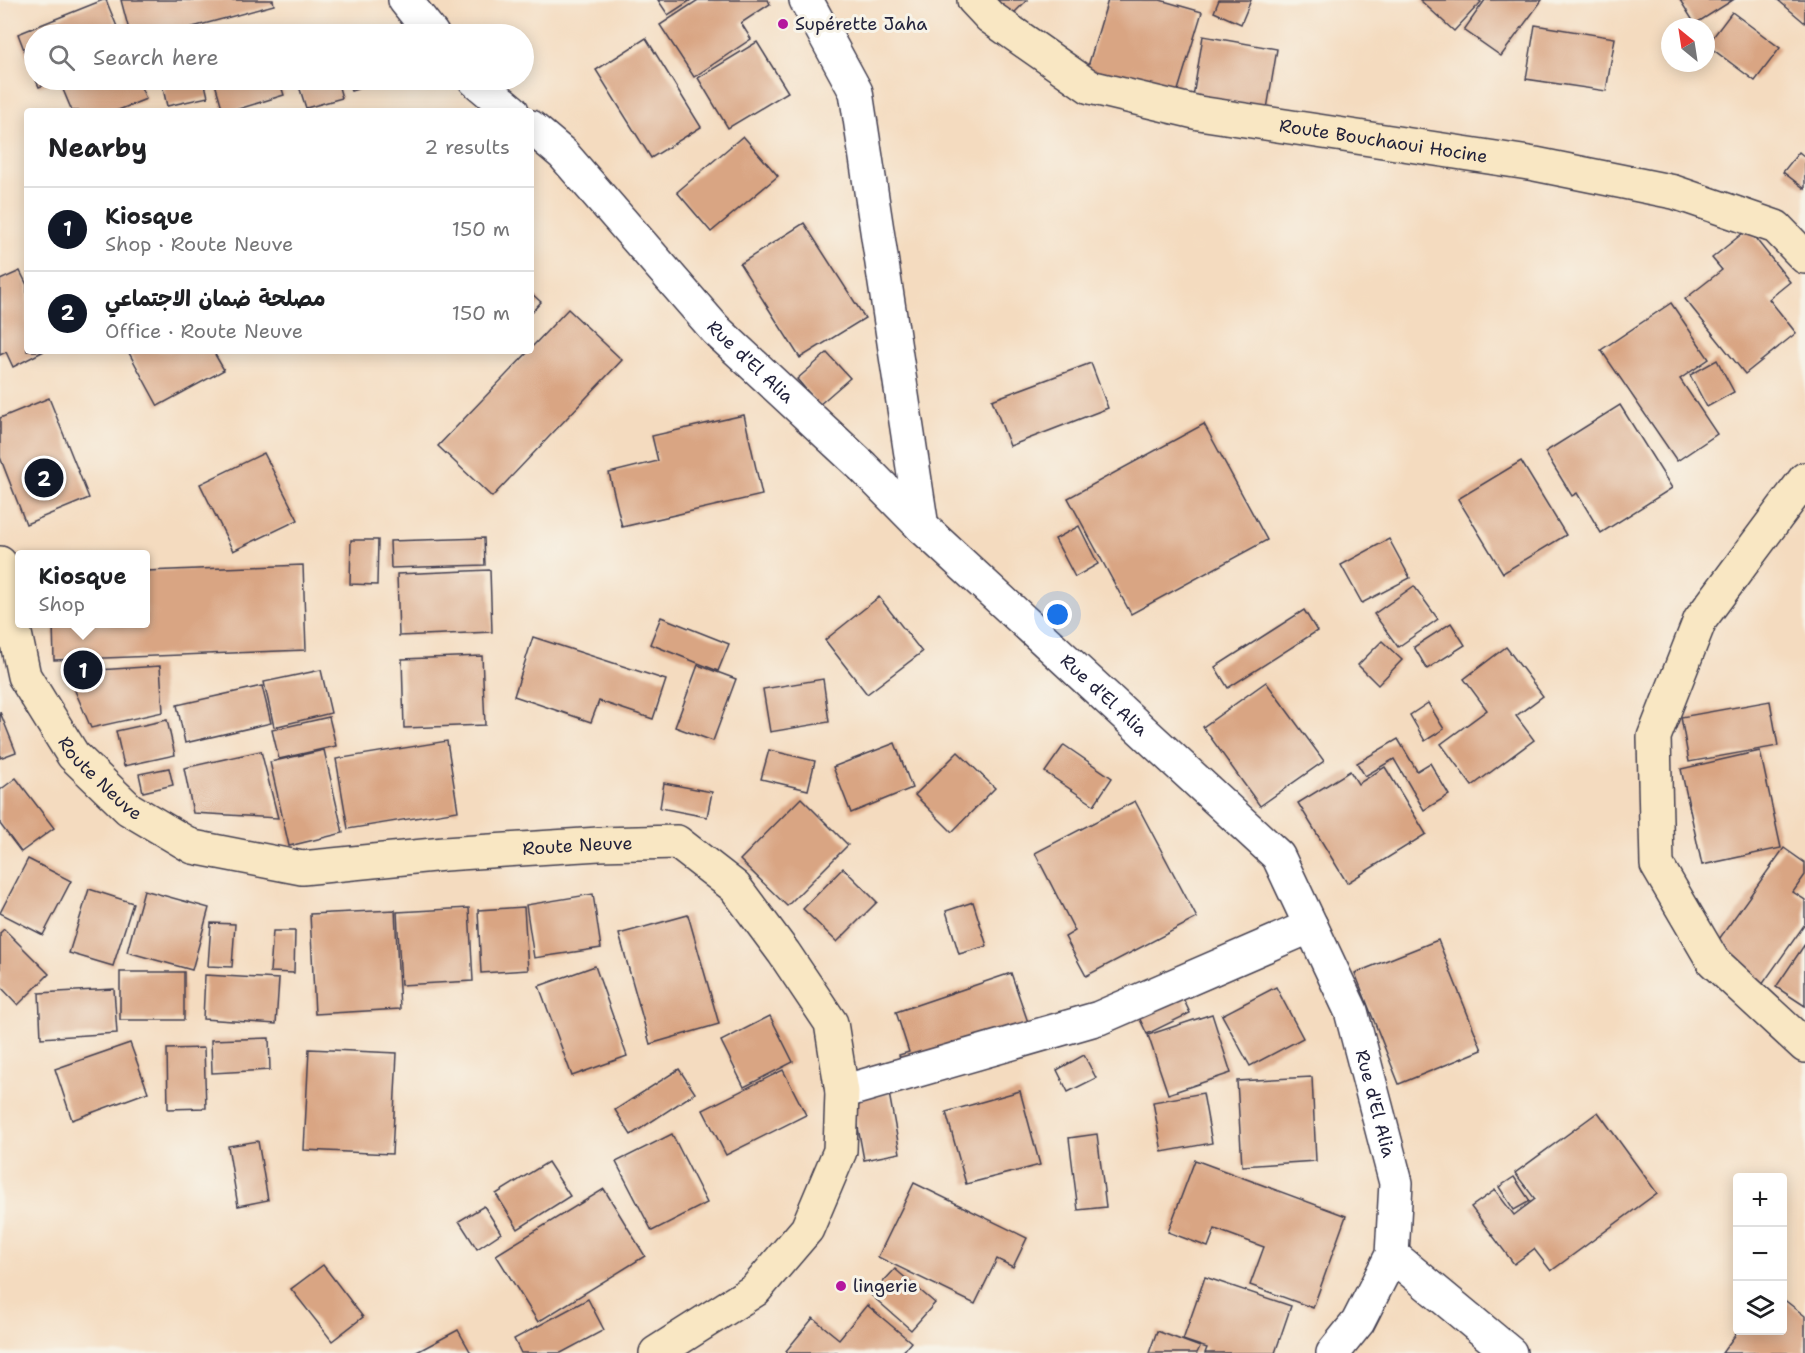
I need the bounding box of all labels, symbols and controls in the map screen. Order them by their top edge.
place label: Supérette Jaha [795,12,928,36]
marker: Supérette Jaha [776,17,790,31]
north arrow [1661,18,1715,72]
search box [24,24,534,90]
icon: search [45,41,78,74]
text: Search here [93,43,219,72]
street label: Route Bouchaoui Hocine [1278,113,1489,169]
text: Nearby [48,130,147,165]
text: 2 results [424,134,510,160]
text: Kiosque [105,202,193,231]
text: 1 [63,216,72,242]
text: 150 m [452,216,510,242]
text: Shop · Route Neuve [105,231,293,257]
text: مصلحة ضمان الاجتماعي [105,284,326,313]
text: 2 [61,300,75,326]
text: 150 m [452,300,510,326]
street label: Rue d'El Alia [701,316,799,408]
text: Office · Route Neuve [105,318,303,344]
pin: 2 [24,456,63,500]
popup [15,550,150,628]
text: Kiosque [38,562,127,591]
text: Shop [38,591,85,617]
your location [1043,600,1072,629]
pin: 1 [64,648,103,692]
street label: Rue d'El Alia [1055,649,1153,742]
street label: Route Neuve [52,732,146,826]
street label: Route Neuve [521,831,633,861]
street label: Rue d'El Alia [1350,1047,1401,1160]
map controls [1733,1173,1787,1335]
button: + [1733,1173,1787,1227]
button: − [1733,1227,1787,1281]
place label: lingerie [853,1274,918,1298]
marker: lingerie [834,1279,848,1293]
button: layers [1733,1281,1787,1335]

